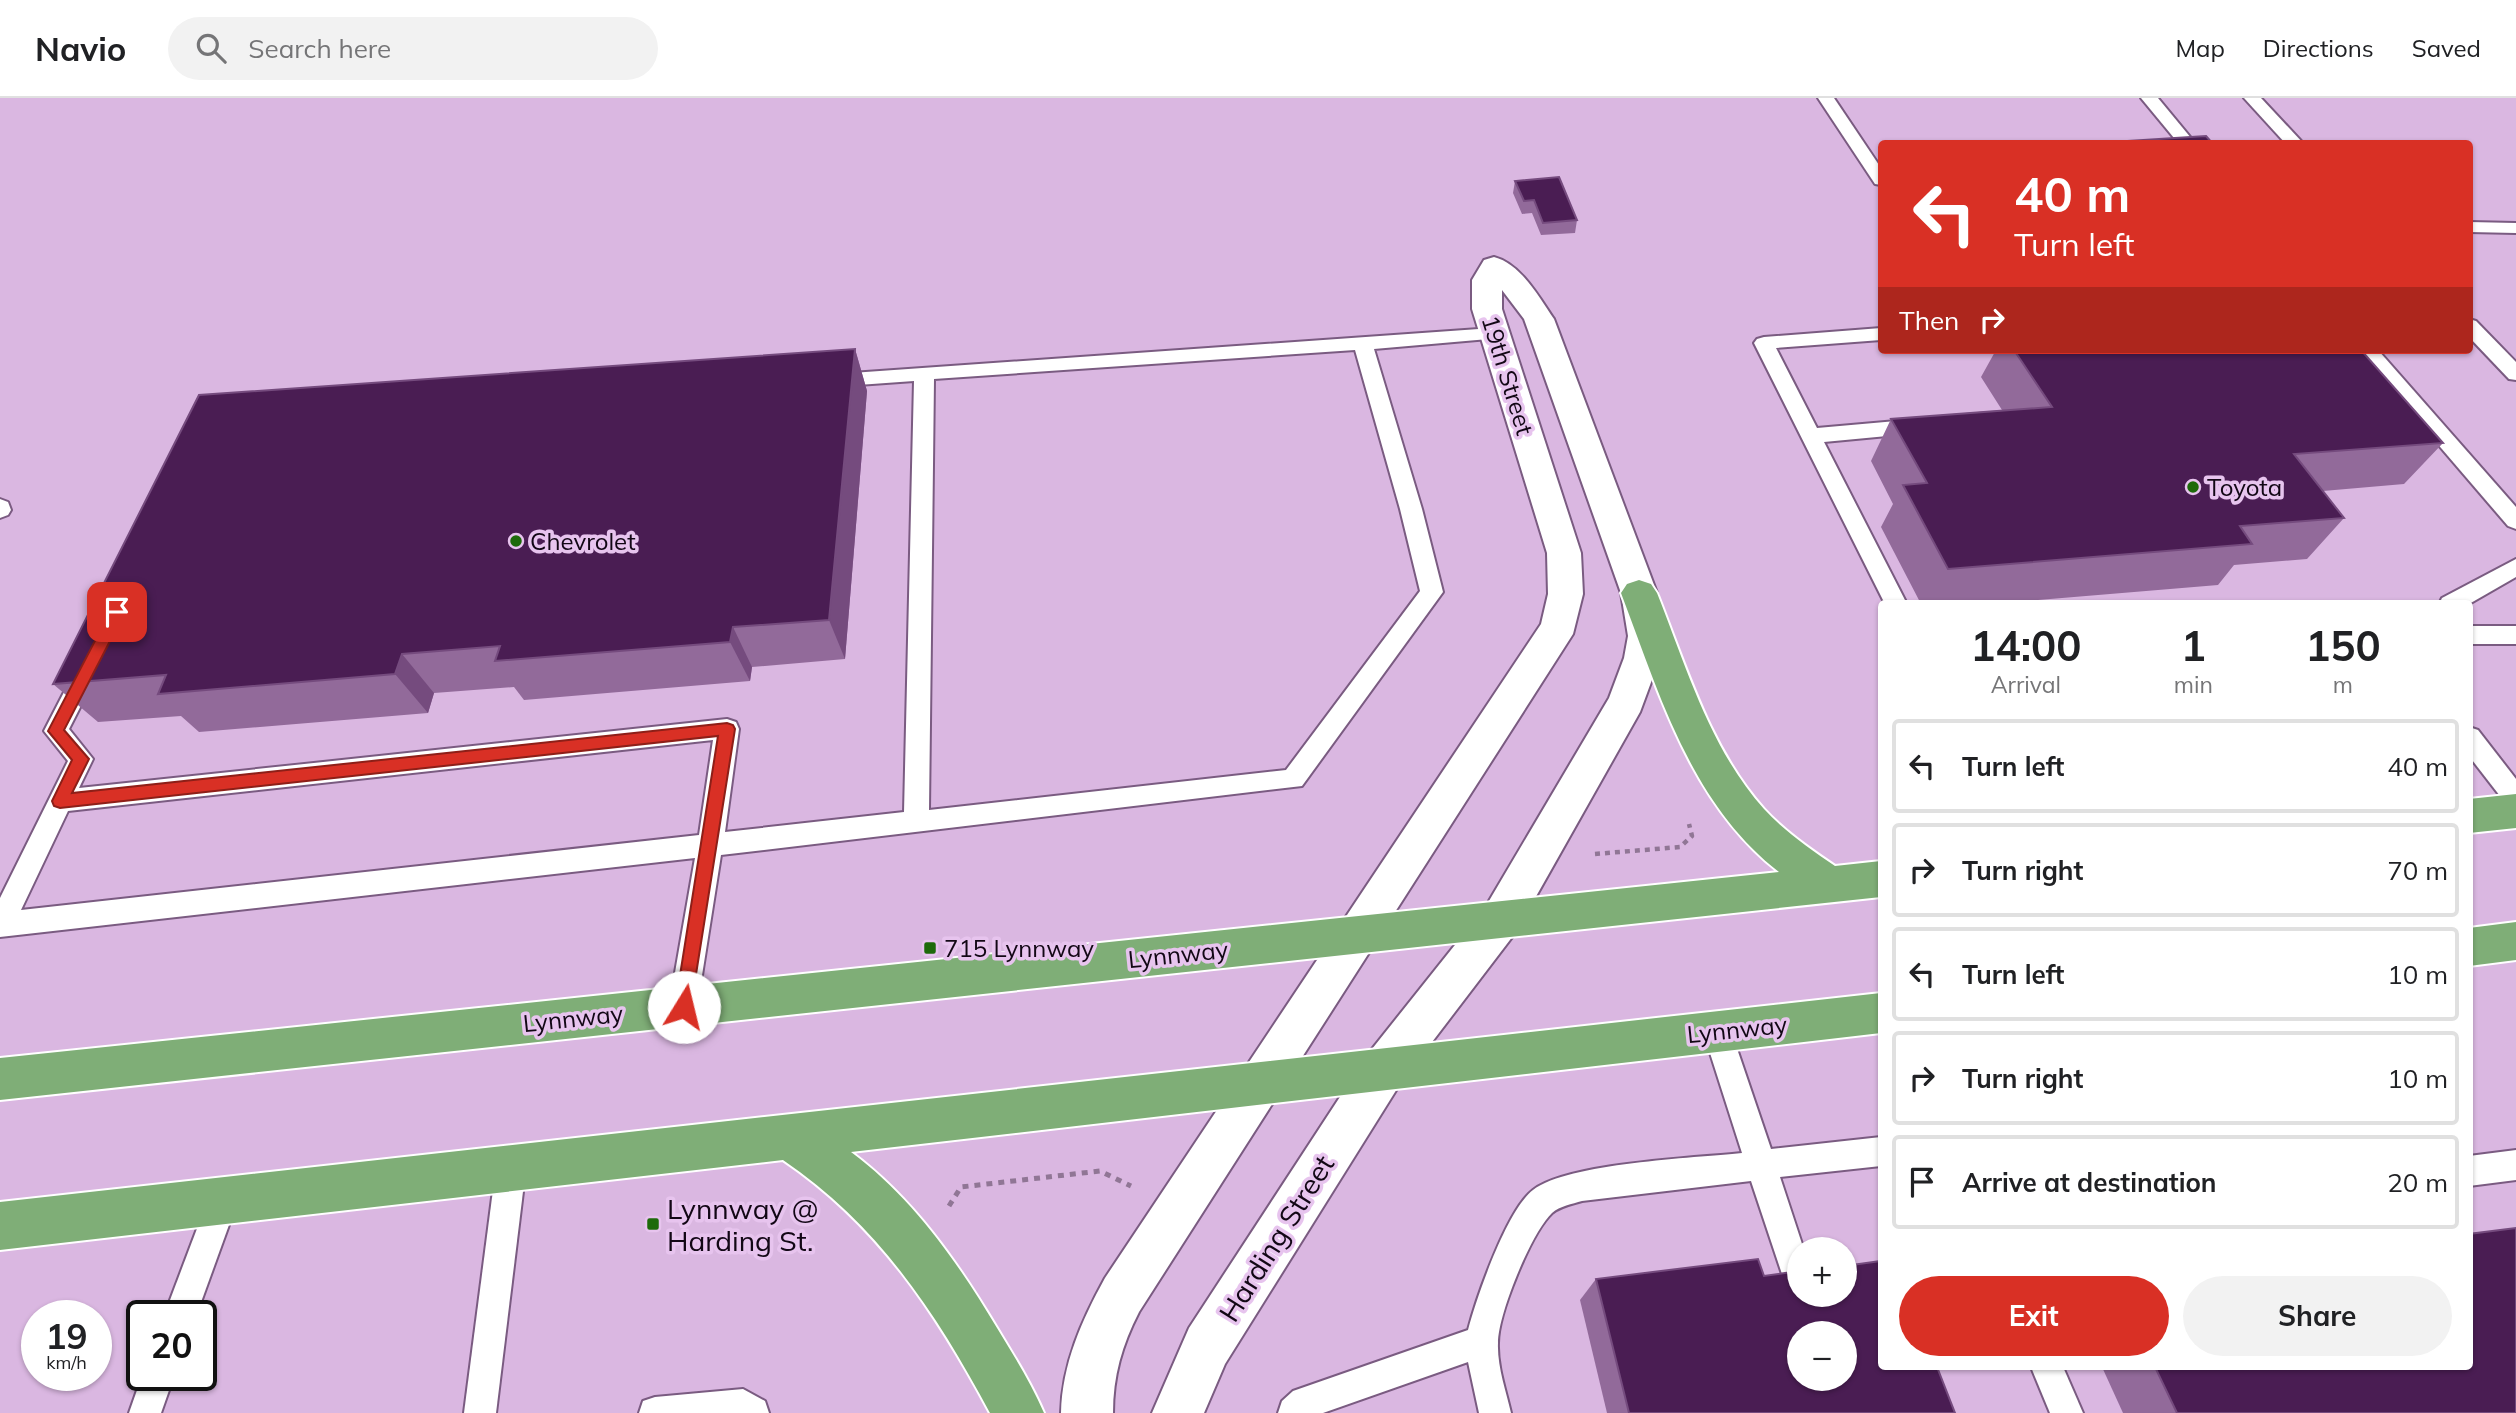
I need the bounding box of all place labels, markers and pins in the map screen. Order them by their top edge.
place label: Toyota [2207,472,2282,502]
marker: Toyota [2185,479,2201,495]
place label: Chevrolet [530,526,636,556]
marker: Chevrolet [508,533,524,549]
pin [87,582,147,642]
place label: 715 Lynnway [944,933,1094,963]
marker: 715 Lynnway [922,940,938,956]
place label: Lynnway @ Harding St. [667,1191,819,1258]
marker: Lynnway @ Harding St. [645,1216,661,1232]

